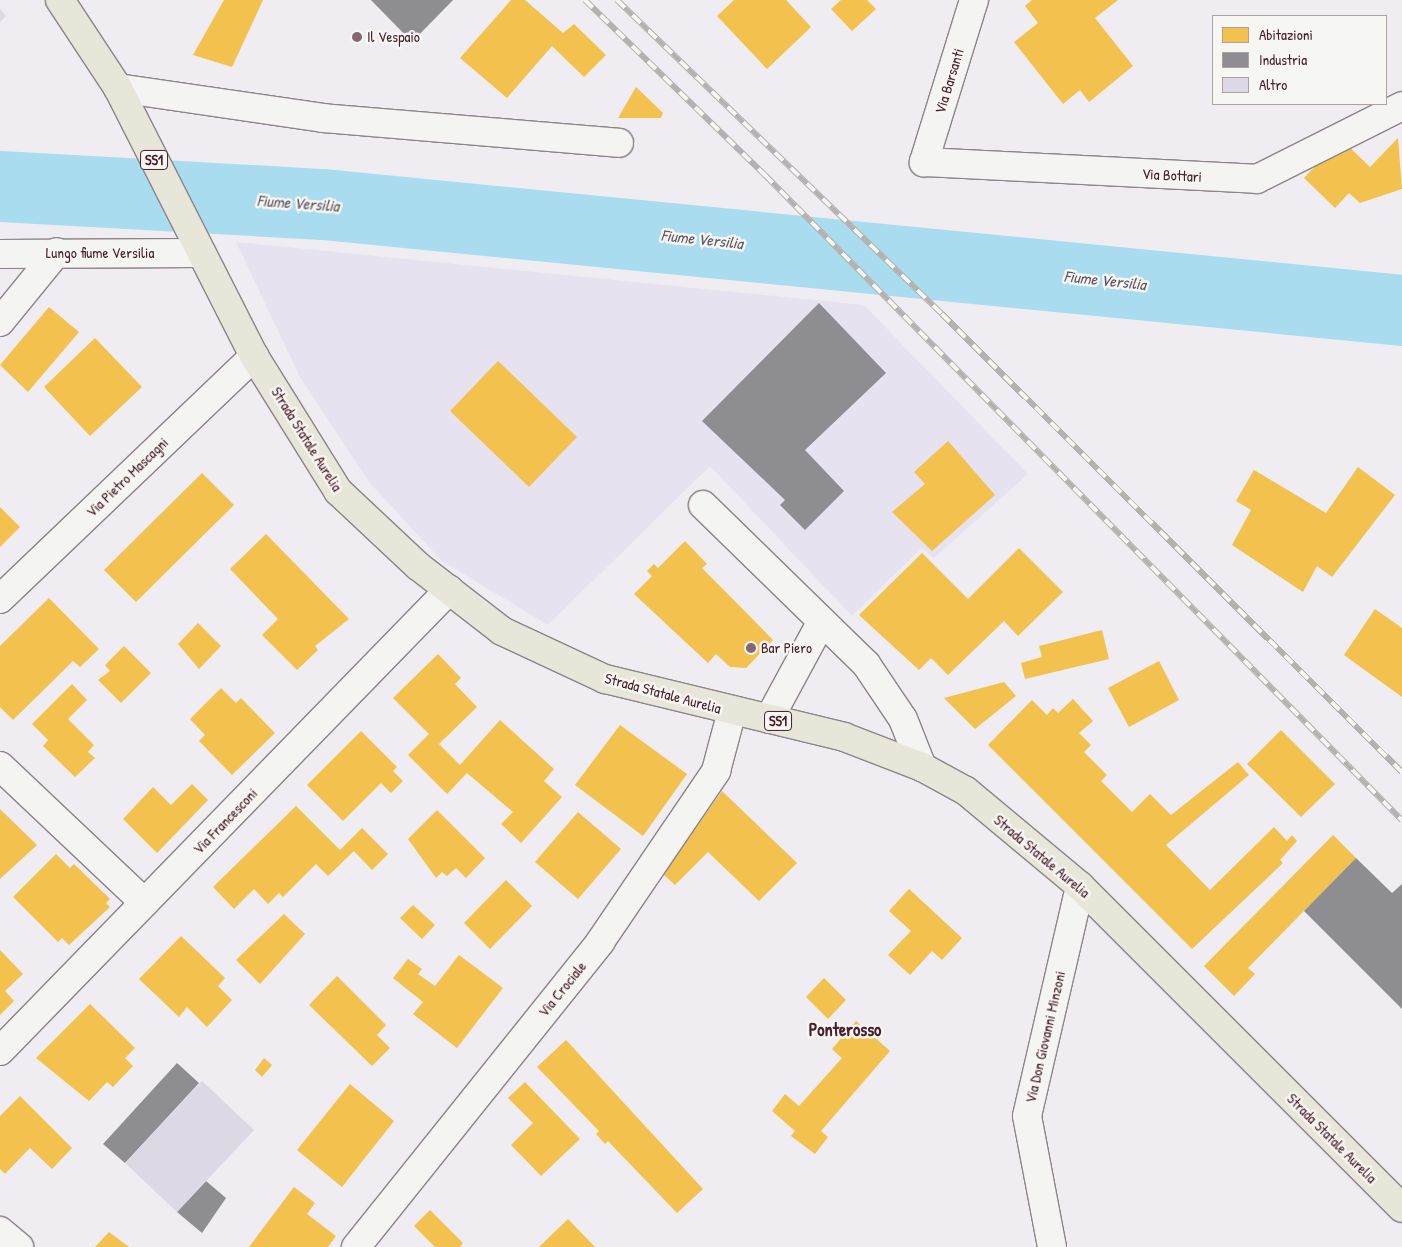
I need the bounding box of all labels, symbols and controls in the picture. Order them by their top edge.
legend [1212,15,1387,105]
text: Abitazioni [1259,24,1313,45]
place label: Il Vespaio [367,28,420,46]
marker: Il Vespaio [351,31,363,43]
street label: Via Barsanti [931,46,967,116]
text: Industria [1259,49,1307,70]
text: Altro [1259,74,1287,95]
road number: SS1 [139,148,169,172]
street label: Via Bottari [1142,164,1202,186]
water label: Fiume Versilia [256,191,340,215]
water label: Fiume Versilia [660,225,744,253]
street label: Lungo fiume Versilia [46,244,154,262]
water label: Fiume Versilia [1063,266,1147,294]
street label: Strada Statale Aurelia [268,384,346,494]
street label: Via Pietro Mascagni [82,433,172,521]
place label: Bar Piero [761,639,812,657]
marker: Bar Piero [745,642,757,654]
street label: Strada Statale Aurelia [603,669,723,717]
road number: SS1 [763,709,793,732]
street label: Via Francesconi [189,784,261,858]
street label: Strada Statale Aurelia [990,811,1094,901]
street label: Via Crociale [534,958,590,1020]
street label: Via Don Giovanni Minzoni [1021,969,1069,1105]
district label: Ponterosso [809,1019,881,1041]
street label: Strada Statale Aurelia [1283,1089,1381,1187]

